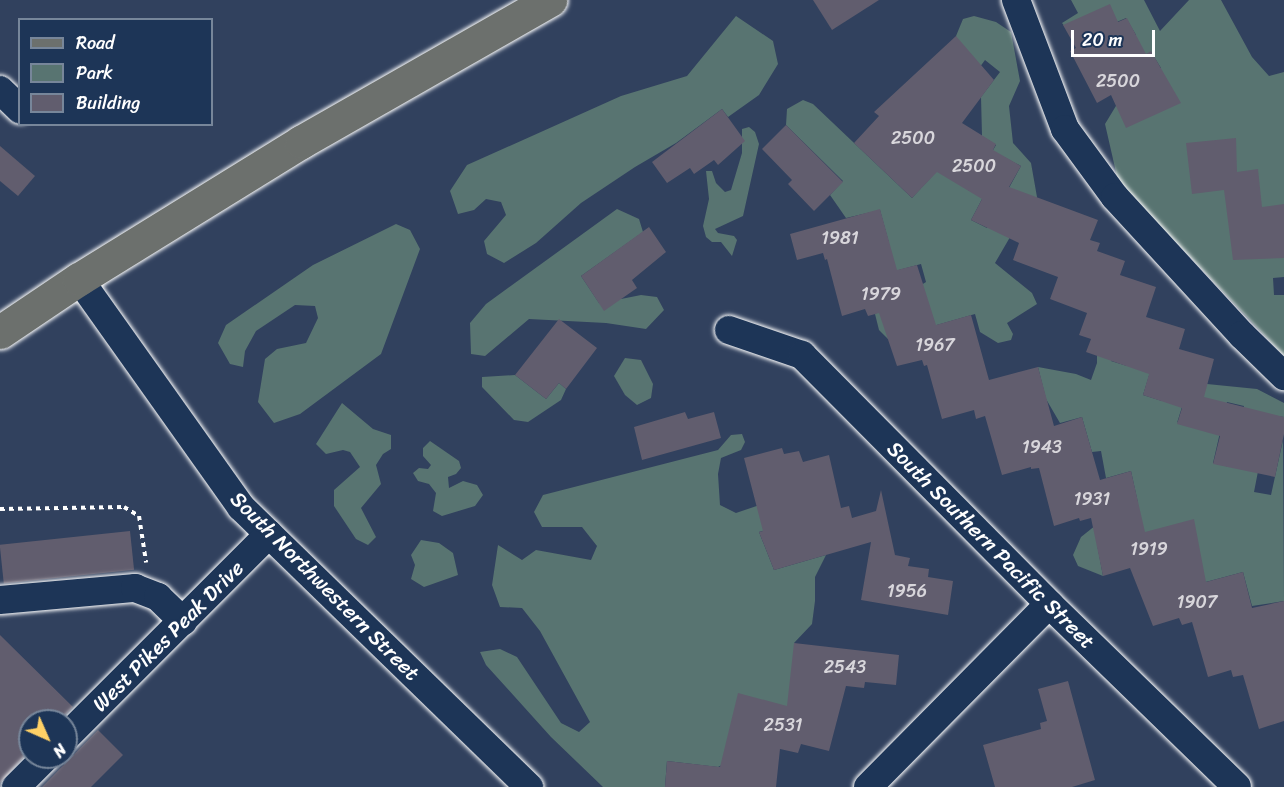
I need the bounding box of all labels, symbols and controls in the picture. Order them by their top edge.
legend [18,18,213,126]
scale bar [1074,18,1158,56]
text: 20 m [1082,24,1122,56]
text: Road [76,27,115,59]
text: Park [76,57,113,89]
house number: 2500 [1096,70,1140,92]
text: Building [76,87,140,119]
house number: 2500 [891,127,935,149]
house number: 2500 [952,155,996,177]
house number: 1981 [821,227,859,249]
house number: 1979 [861,283,901,305]
house number: 1967 [915,334,955,356]
street label: South Southern Pacific Street [882,436,1100,654]
house number: 1943 [1022,436,1062,458]
street label: South Northwestern Street [226,487,424,685]
house number: 1931 [1074,488,1110,510]
house number: 1919 [1130,538,1168,560]
street label: West Pikes Peak Drive [87,555,249,717]
house number: 1956 [887,580,927,602]
house number: 1907 [1177,591,1217,613]
house number: 2543 [824,656,866,678]
north arrow [18,709,78,769]
house number: 2531 [764,714,802,736]
text: N [45,736,74,765]

